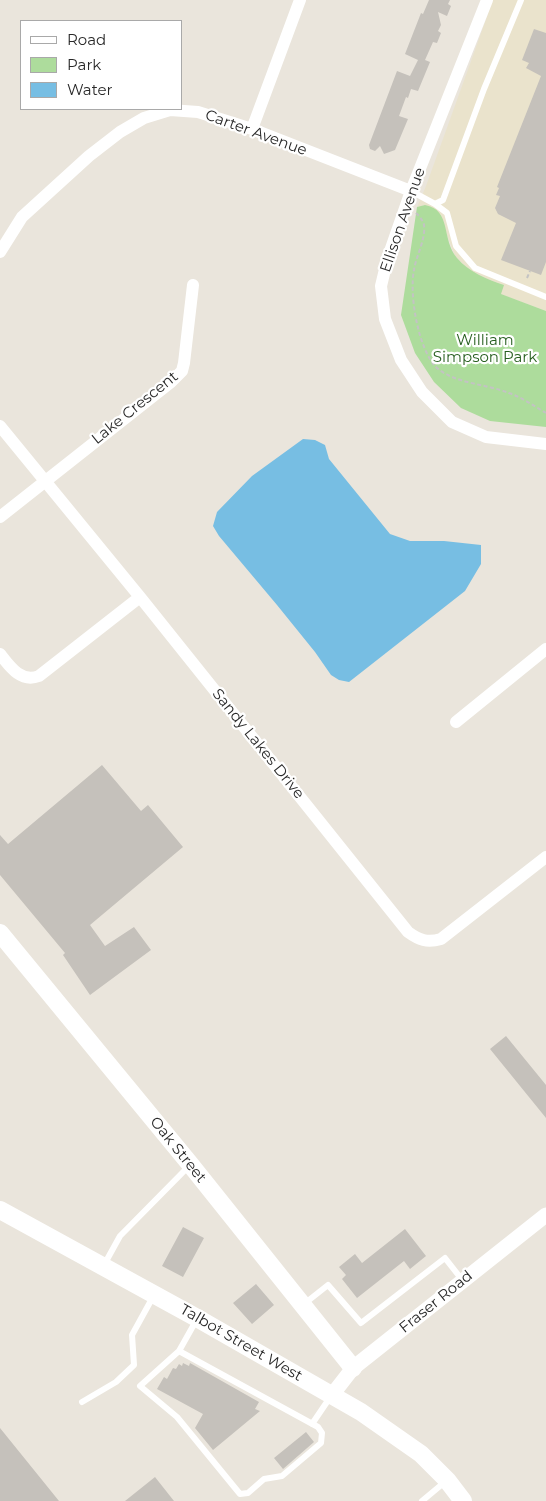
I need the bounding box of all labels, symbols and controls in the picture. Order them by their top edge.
legend [20,20,182,110]
text: Road [67,30,106,49]
text: Park [67,55,101,74]
text: Water [67,80,113,99]
street label: Carter Avenue [203,106,309,160]
street label: Ellison Avenue [377,165,429,275]
park label: William Simpson Park [433,332,537,367]
street label: Lake Crescent [88,368,182,448]
street label: Sandy Lakes Drive [208,685,308,803]
street label: Oak Street [146,1113,210,1187]
street label: Fraser Road [396,1267,476,1337]
street label: Talbot Street West [177,1301,305,1385]

